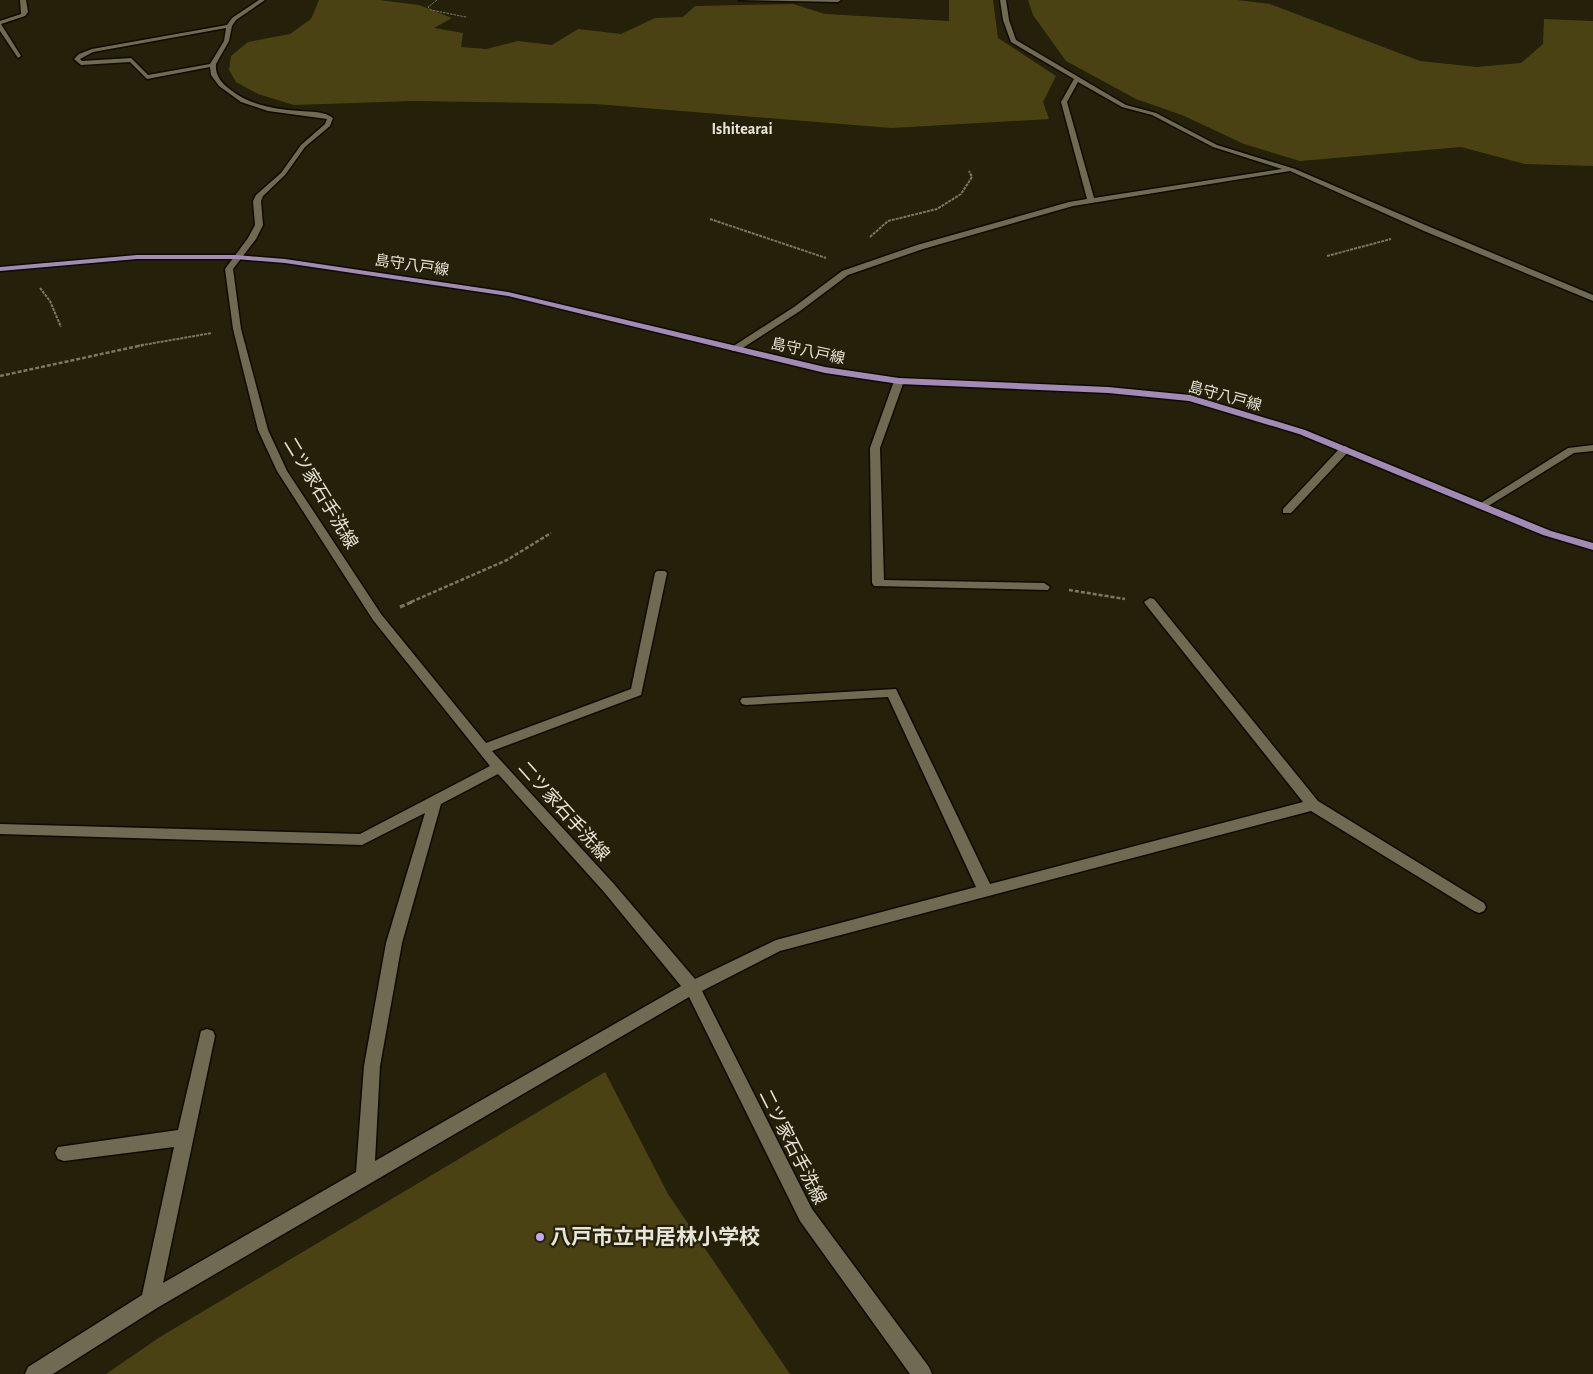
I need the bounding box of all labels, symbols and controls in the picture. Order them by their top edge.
district label: Ishitearai [711,121,773,137]
street label: 島守八戸線 [374,252,450,278]
street label: 島守八戸線 [770,335,846,367]
street label: 島守八戸線 [1187,379,1263,413]
street label: 二ツ家石手洗線 [280,434,362,552]
street label: 二ツ家石手洗線 [514,757,614,865]
street label: 二ツ家石手洗線 [755,1086,831,1208]
place label: 八戸市立中居林小学校 [550,1226,760,1248]
marker: 八戸市立中居林小学校 [534,1231,546,1243]

